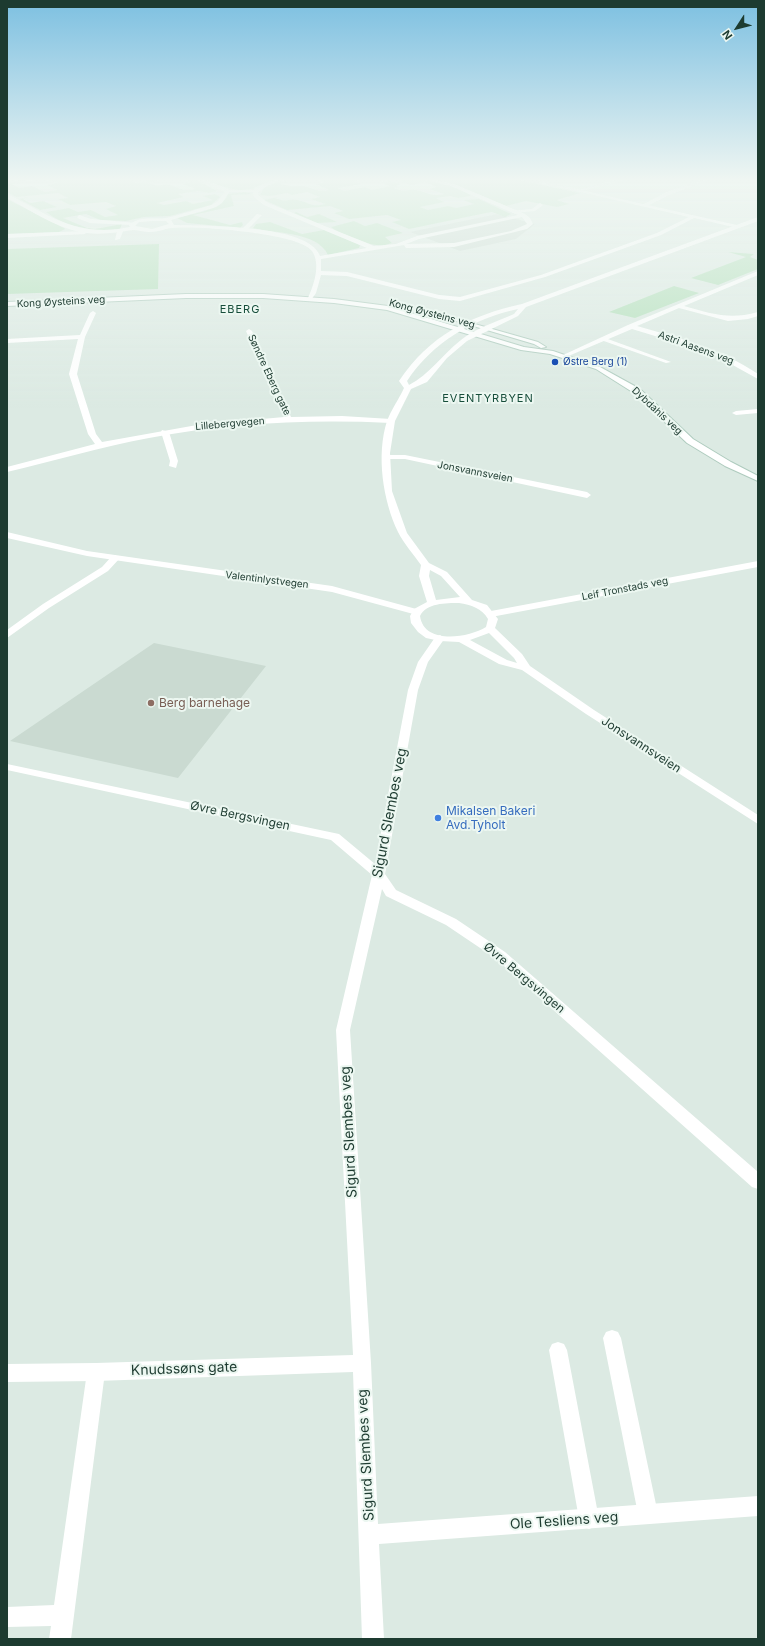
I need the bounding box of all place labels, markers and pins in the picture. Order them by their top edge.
place label: Østre Berg (1) [563,356,628,368]
marker: Østre Berg (1) [550,357,560,367]
place label: Berg barnehage [159,696,250,710]
marker: Berg barnehage [146,698,156,708]
place label: Mikalsen Bakeri Avd.Tyholt [446,804,535,832]
marker: Mikalsen Bakeri Avd.Tyholt [433,813,443,823]

